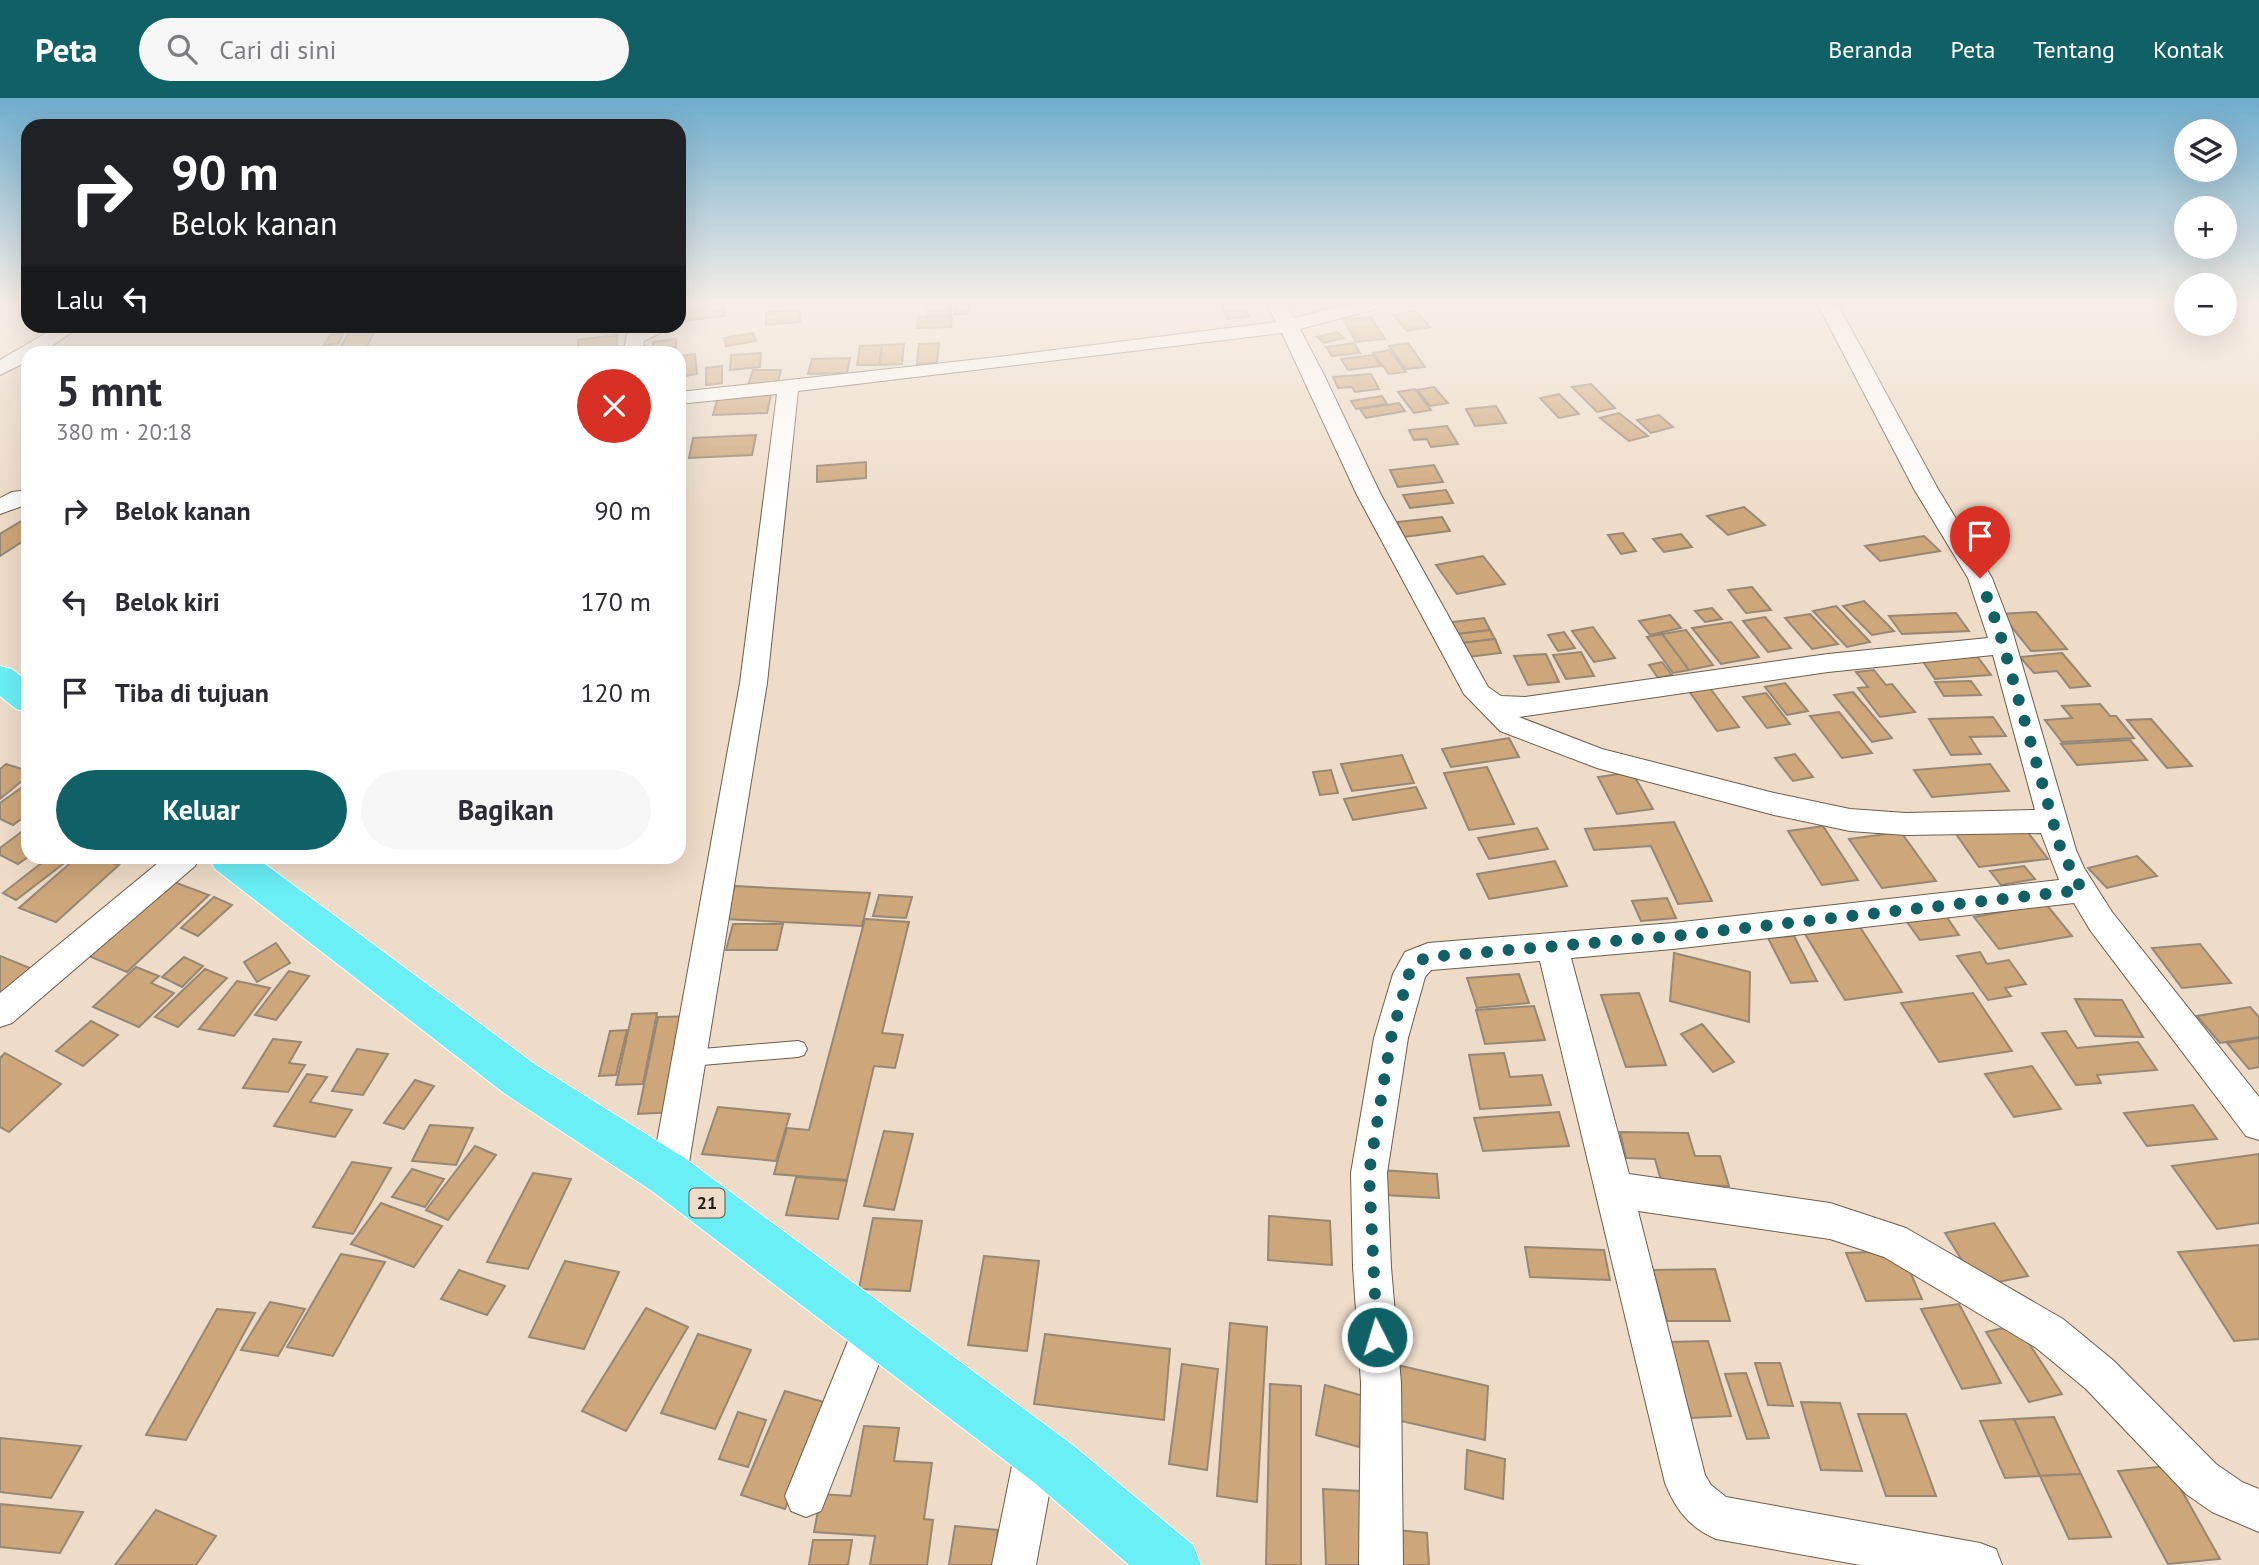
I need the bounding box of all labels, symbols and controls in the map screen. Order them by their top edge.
search box [139,18,629,81]
text: Peta [35,28,97,71]
icon: search [163,30,201,68]
text: Cari di sini [219,33,336,66]
text: Beranda [1828,34,1913,65]
text: Peta [1951,34,1995,65]
text: Tentang [2033,34,2115,65]
text: Kontak [2153,34,2224,65]
map controls [2174,119,2237,336]
button: layers [2174,119,2237,182]
text: 90 m [171,140,278,204]
icon: right [56,147,147,238]
button: + [2174,196,2237,259]
text: Belok kanan [171,202,337,244]
button: − [2174,273,2237,336]
icon: left [117,280,155,318]
text: Lalu [56,283,103,316]
text: 5 mnt [56,363,162,418]
button: close [577,369,651,443]
text: 380 m · 20:18 [56,417,192,446]
icon: right [56,492,94,530]
text: Belok kanan [115,494,251,527]
text: 90 m [595,494,651,527]
pin [1950,506,2010,578]
icon: arrive [1961,517,1999,555]
icon: left [56,583,94,621]
text: Belok kiri [115,585,220,618]
text: 170 m [580,585,651,618]
icon: arrive [56,674,94,712]
text: Tiba di tujuan [115,676,269,709]
text: 120 m [580,676,651,709]
button: Keluar [56,770,347,850]
button: Bagikan [361,770,651,850]
road number: 21 [690,1188,724,1218]
position arrow [1340,1300,1414,1374]

